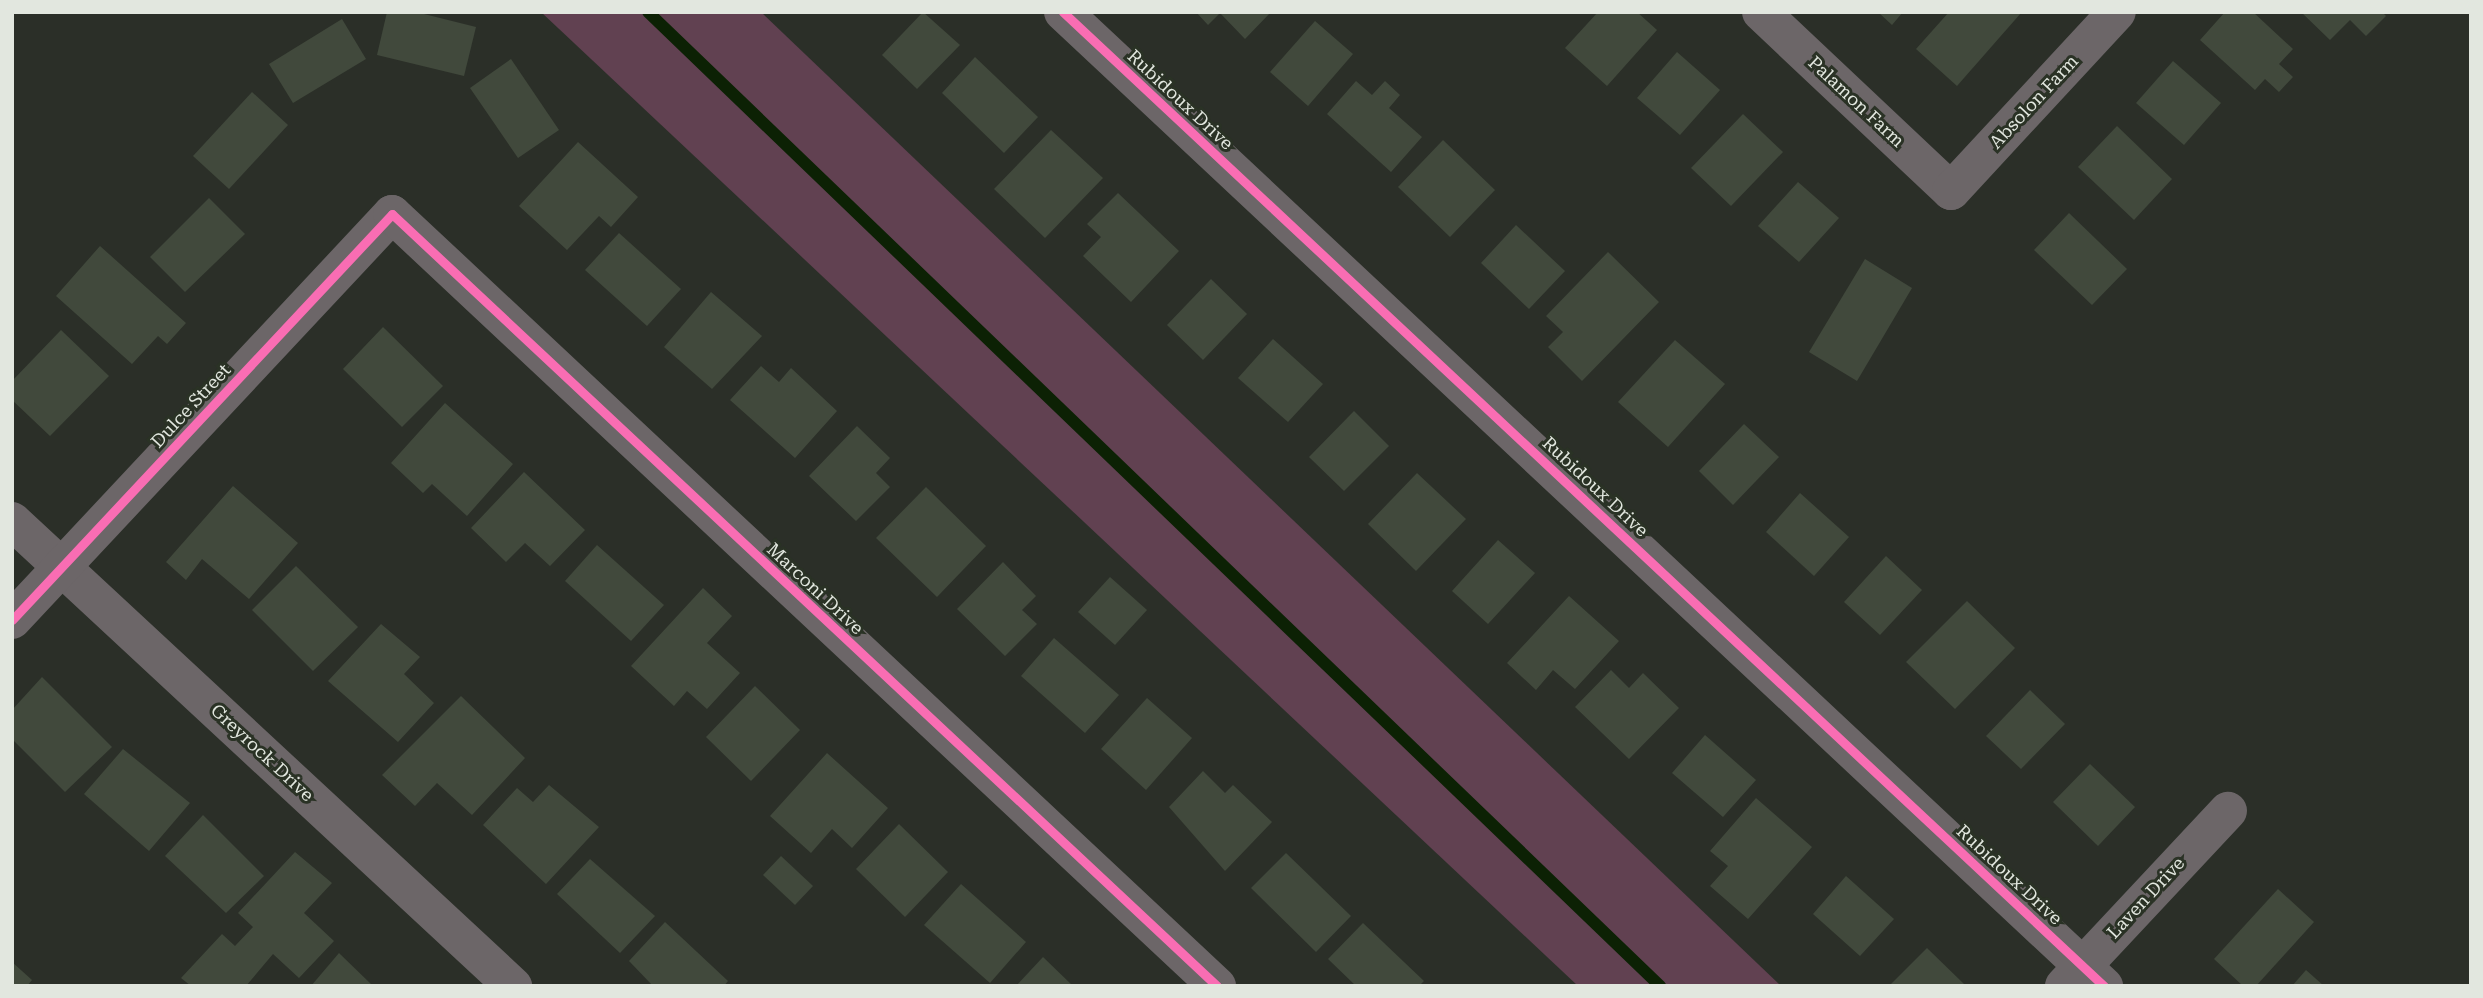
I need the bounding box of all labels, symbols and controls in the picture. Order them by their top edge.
street label: Rubidoux Drive [1123,46,1237,154]
street label: Absolon Farm [1985,51,2083,153]
street label: Palamon Farm [1804,52,1908,152]
street label: Dulce Street [147,360,235,452]
street label: Rubidoux Drive [1538,433,1652,541]
street label: Marconi Drive [762,539,868,639]
street label: Greyrock Drive [206,700,318,806]
street label: Rubidoux Drive [1952,821,2066,929]
street label: Laven Drive [2103,853,2189,943]

